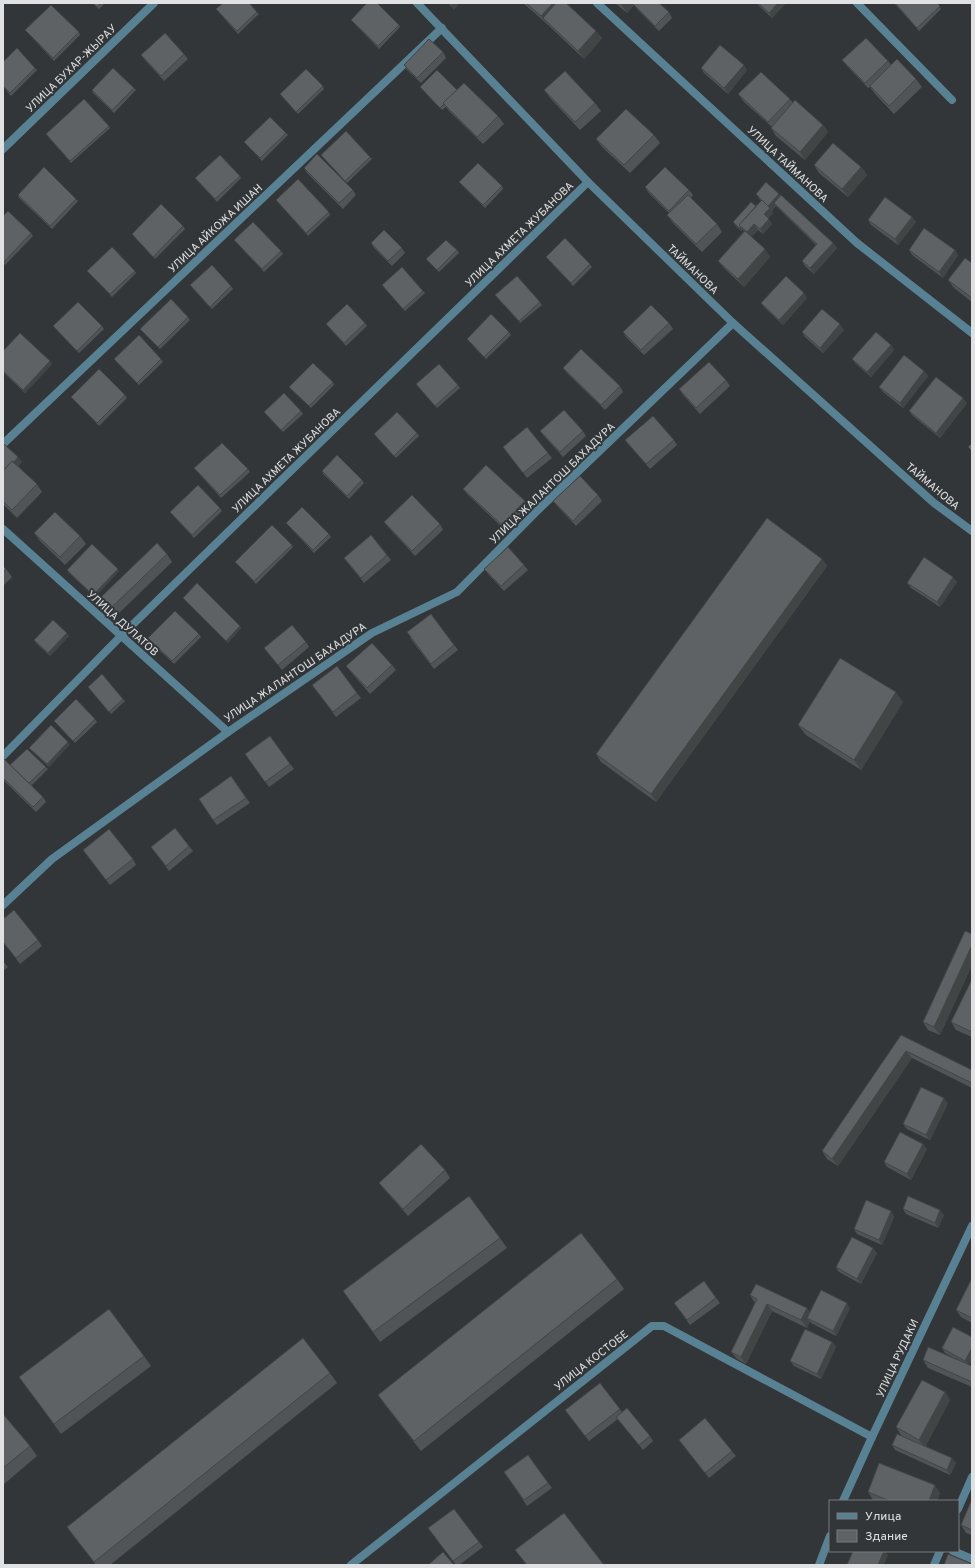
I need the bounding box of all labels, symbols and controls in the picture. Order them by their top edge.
street label: УЛИЦА БУХАР-ЖЫРАУ [23,22,120,116]
street label: УЛИЦА ТАЙМАНОВА [744,123,832,206]
street label: УЛИЦА АХМЕТА ЖУБАНОВА [462,179,577,290]
street label: УЛИЦА АЙКОЖА ИШАН [165,181,266,276]
street label: ТАЙМАНОВА [664,241,722,298]
street label: УЛИЦА АХМЕТА ЖУБАНОВА [229,405,344,516]
street label: УЛИЦА ЖАЛАНТОШ БАХАДУРА [487,420,618,547]
street label: ТАЙМАНОВА [903,459,963,513]
street label: УЛИЦА ДУЛАТОВ [84,588,161,660]
street label: УЛИЦА ЖАЛАНТОШ БАХАДУРА [222,620,370,726]
street label: УЛИЦА РУДАКИ [874,1317,922,1400]
street label: УЛИЦА КОСТОБЕ [552,1328,631,1394]
legend [829,1500,959,1552]
text: Улица [865,1509,901,1525]
text: Здание [865,1529,908,1545]

